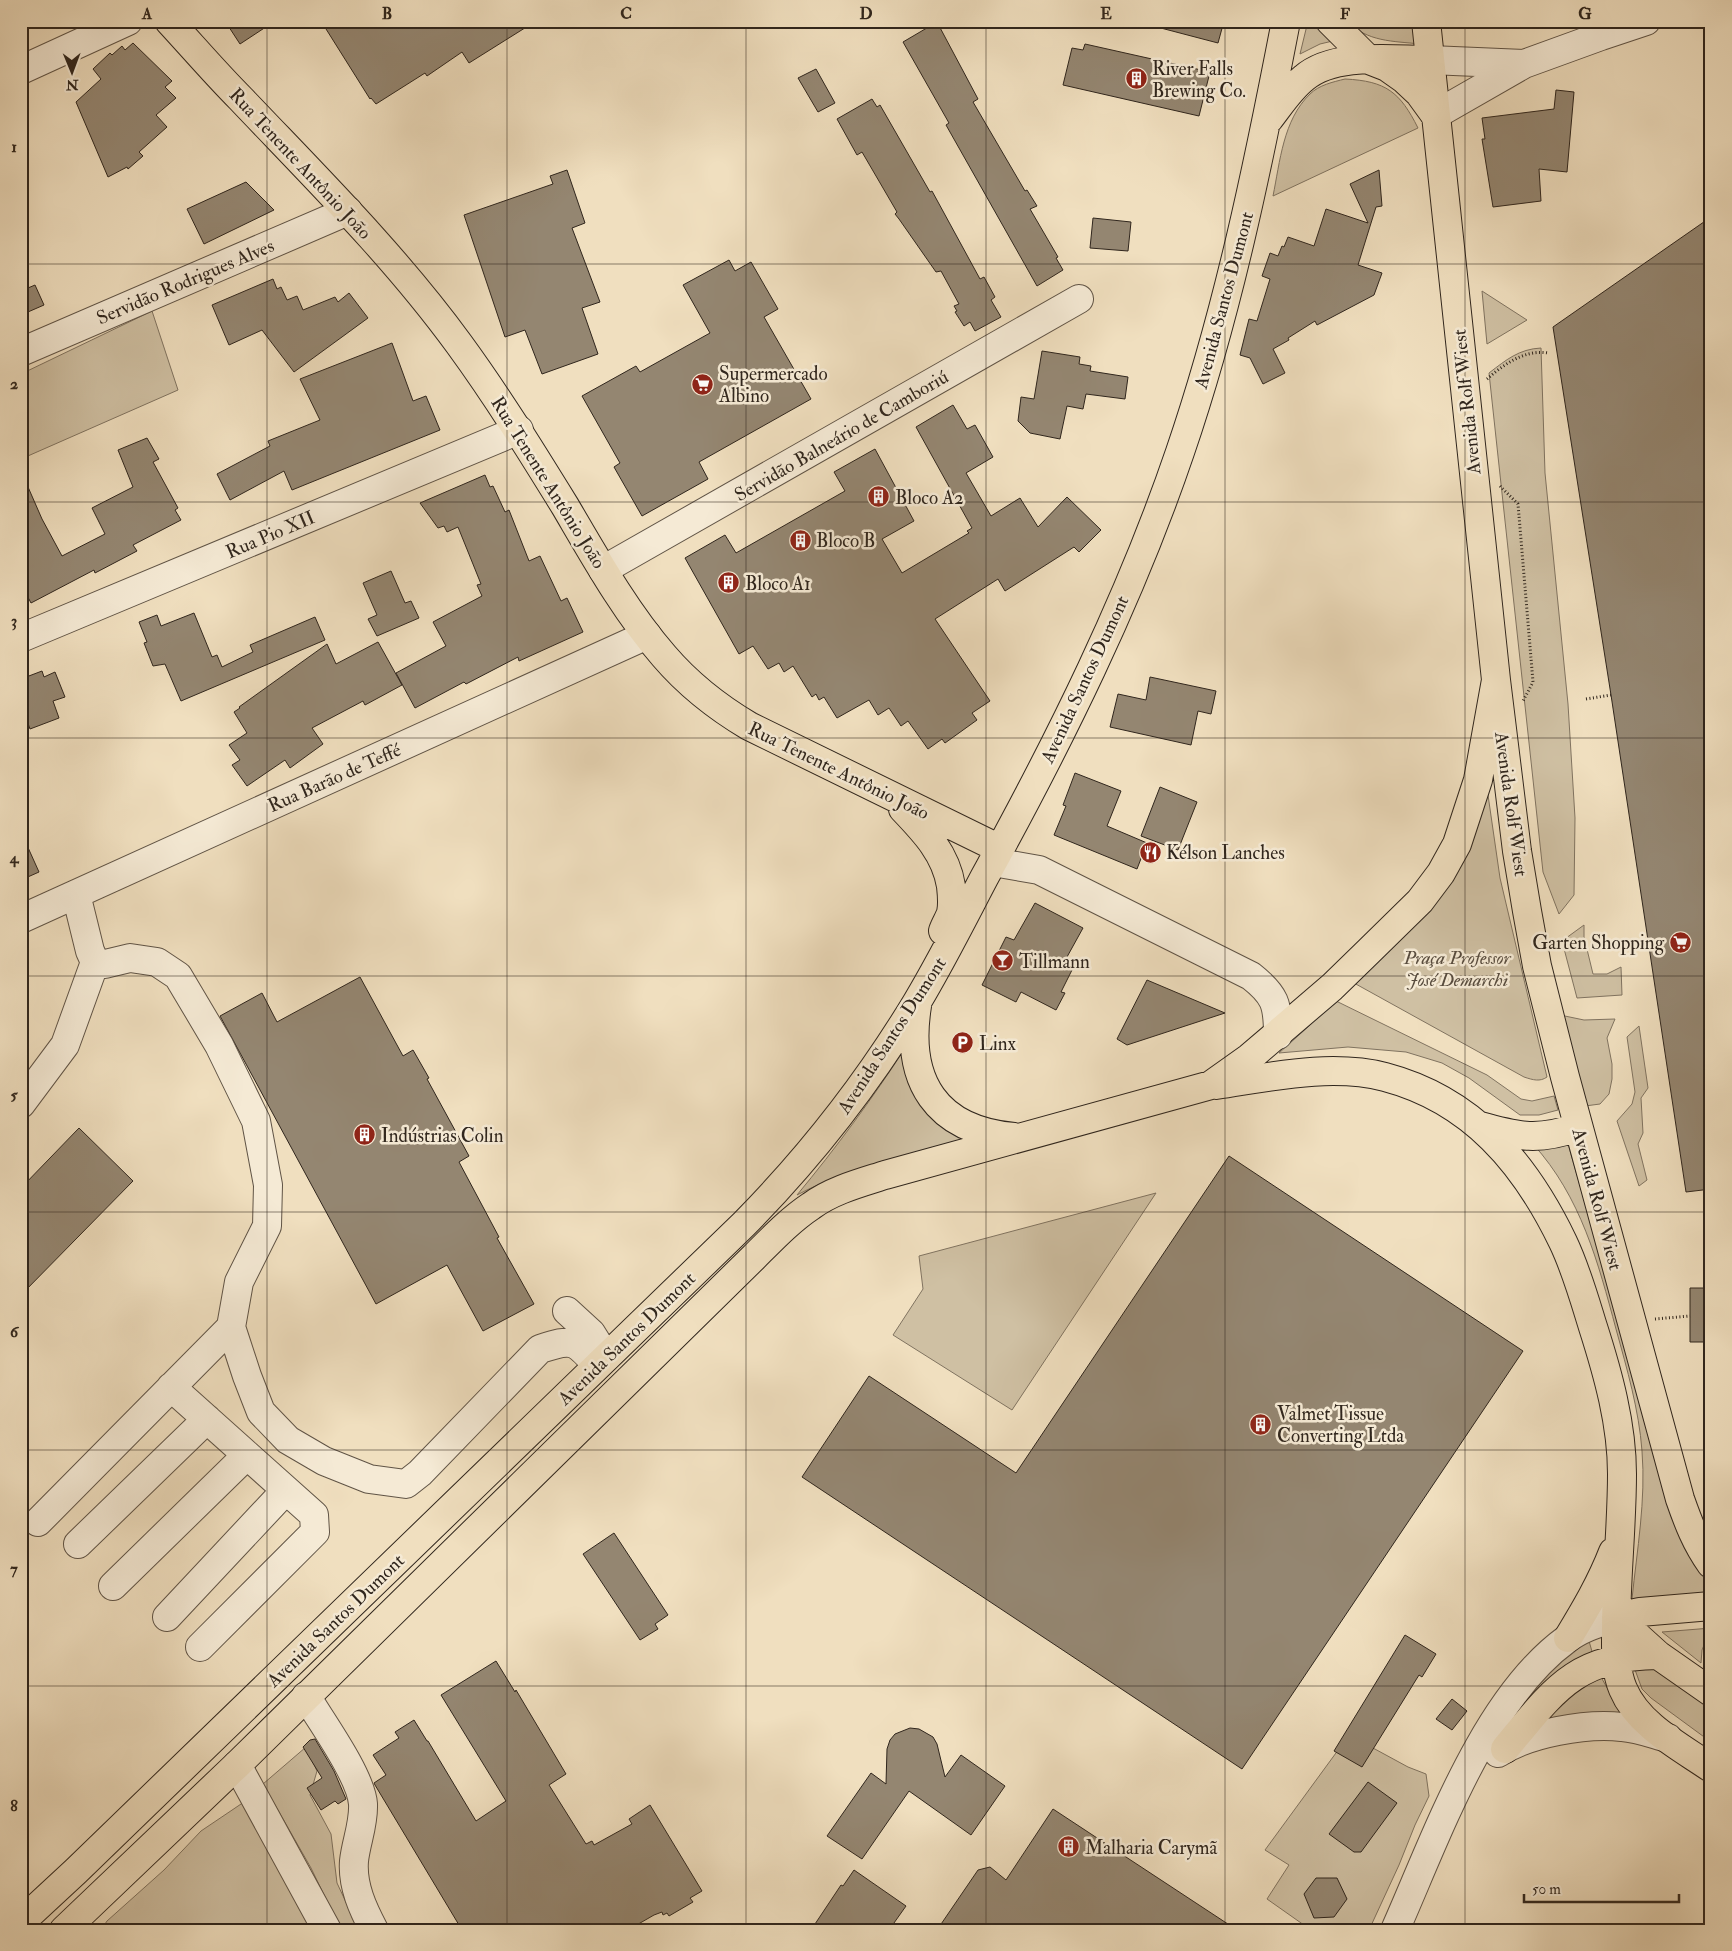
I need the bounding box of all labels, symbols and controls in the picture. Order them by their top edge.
text: A [141,4,153,24]
text: B [382,4,392,24]
text: C [620,4,632,24]
text: D [859,4,873,24]
text: E [1100,4,1112,24]
text: F [1340,4,1350,24]
text: G [1578,4,1592,24]
north arrow [48,48,98,98]
place label: River Falls Brewing Co. [1152,57,1246,103]
building icon: River Falls Brewing Co. [1124,67,1148,91]
text: N [65,76,80,93]
street label: Rua Tenente Antônio João [224,83,377,244]
text: 1 [11,137,17,157]
street label: Avenida Santos Dumont [1189,209,1259,392]
street label: Servidão Rodrigues Alves [93,234,278,330]
street label: Avenida Rolf Wiest [1447,328,1487,477]
place label: Supermercado Albino [718,362,828,408]
street label: Servidão Balneário de Camboriú [730,365,953,507]
supermarket icon: Supermercado Albino [691,372,715,396]
text: 2 [10,374,18,394]
street label: Rua Tenente Antônio João [485,392,611,573]
building icon: Bloco A2 [867,485,891,509]
place label: Bloco A2 [895,486,964,510]
street label: Rua Pio XII [222,505,318,564]
building icon: Bloco B [788,528,812,552]
place label: Bloco B [816,529,876,553]
building icon: Bloco A1 [717,571,741,595]
place label: Bloco A1 [745,572,811,596]
street label: Avenida Santos Dumont [1035,592,1134,768]
text: 3 [11,611,17,631]
street label: Rua Tenente Antônio João [744,717,933,825]
street label: Avenida Rolf Wiest [1489,729,1533,878]
street label: Rua Barão de Teffé [264,738,405,818]
restaurant icon: Kélson Lanches [1138,840,1162,864]
place label: Kélson Lanches [1166,841,1285,865]
text: 4 [9,848,20,868]
supermarket icon: Garten Shopping [1668,930,1692,954]
place label: Garten Shopping [1532,931,1665,956]
park label: Praça Professor José Demarchi [1402,946,1512,992]
bar icon: Tillmann [991,949,1015,973]
place label: Tillmann [1019,950,1090,974]
street label: Avenida Santos Dumont [832,953,952,1119]
parking icon: Linx [951,1031,975,1055]
place label: Linx [979,1032,1017,1056]
text: 5 [10,1085,18,1105]
building icon: Indústrias Colin [353,1123,377,1147]
place label: Indústrias Colin [381,1124,504,1148]
street label: Avenida Rolf Wiest [1566,1125,1628,1273]
street label: Avenida Santos Dumont [552,1267,701,1411]
text: 6 [10,1322,20,1342]
place label: Valmet Tissue Converting Ltda [1277,1402,1404,1448]
building icon: Valmet Tissue Converting Ltda [1249,1412,1273,1436]
street label: Avenida Santos Dumont [261,1549,410,1693]
text: 7 [10,1559,18,1579]
text: 8 [10,1796,18,1816]
building icon: Malharia Carymã [1057,1835,1081,1859]
place label: Malharia Carymã [1085,1836,1217,1860]
scale bar [1524,1871,1680,1903]
text: 50 m [1532,1880,1561,1899]

